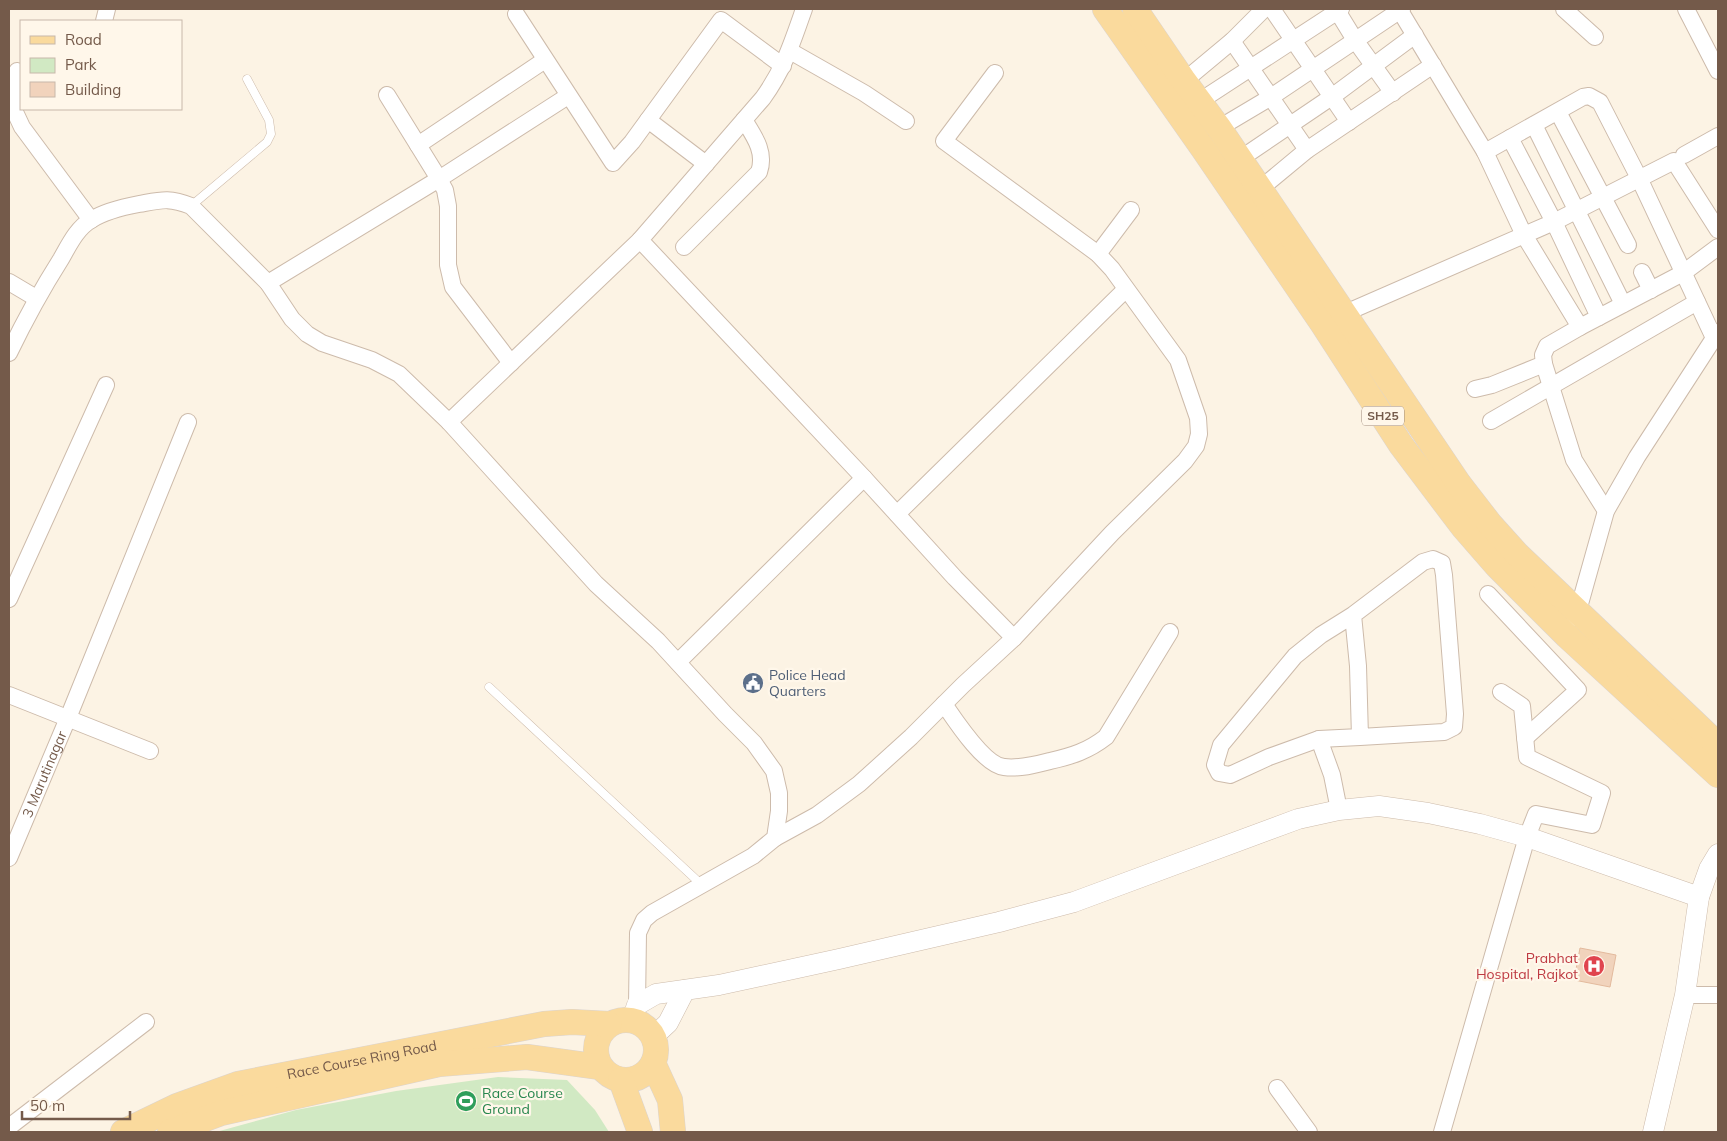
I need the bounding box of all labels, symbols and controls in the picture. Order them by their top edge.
legend [20,20,182,110]
text: Road [65,30,102,49]
text: Park [65,55,97,74]
text: Building [65,80,121,99]
road number: SH25 [1362,406,1404,426]
place label: Police Head Quarters [769,666,846,700]
public building icon: Police Head Quarters [741,671,765,695]
street label: 3 Marutinagar [18,727,71,820]
place label: Prabhat Hospital, Rajkot [1476,949,1578,983]
hospital icon: Prabhat Hospital, Rajkot [1582,954,1606,978]
street label: Race Course Ring Road [285,1036,438,1083]
place label: Race Course Ground [482,1084,563,1118]
scale bar [22,1088,130,1120]
sports icon: Race Course Ground [454,1089,478,1113]
text: 50 m [30,1096,65,1115]

